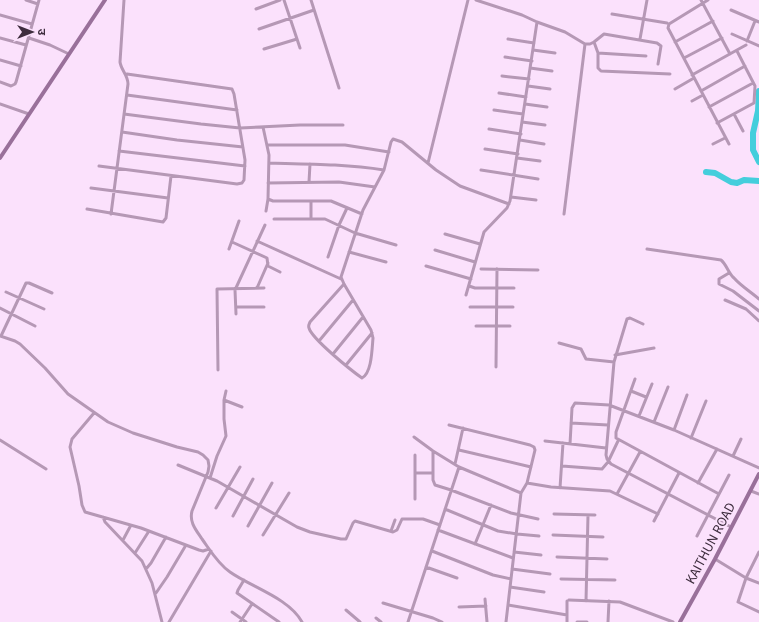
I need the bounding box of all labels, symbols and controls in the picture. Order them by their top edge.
north arrow [12,12,52,52]
text: उ [34,29,49,36]
street label: KAITHUN ROAD [681,499,741,588]

